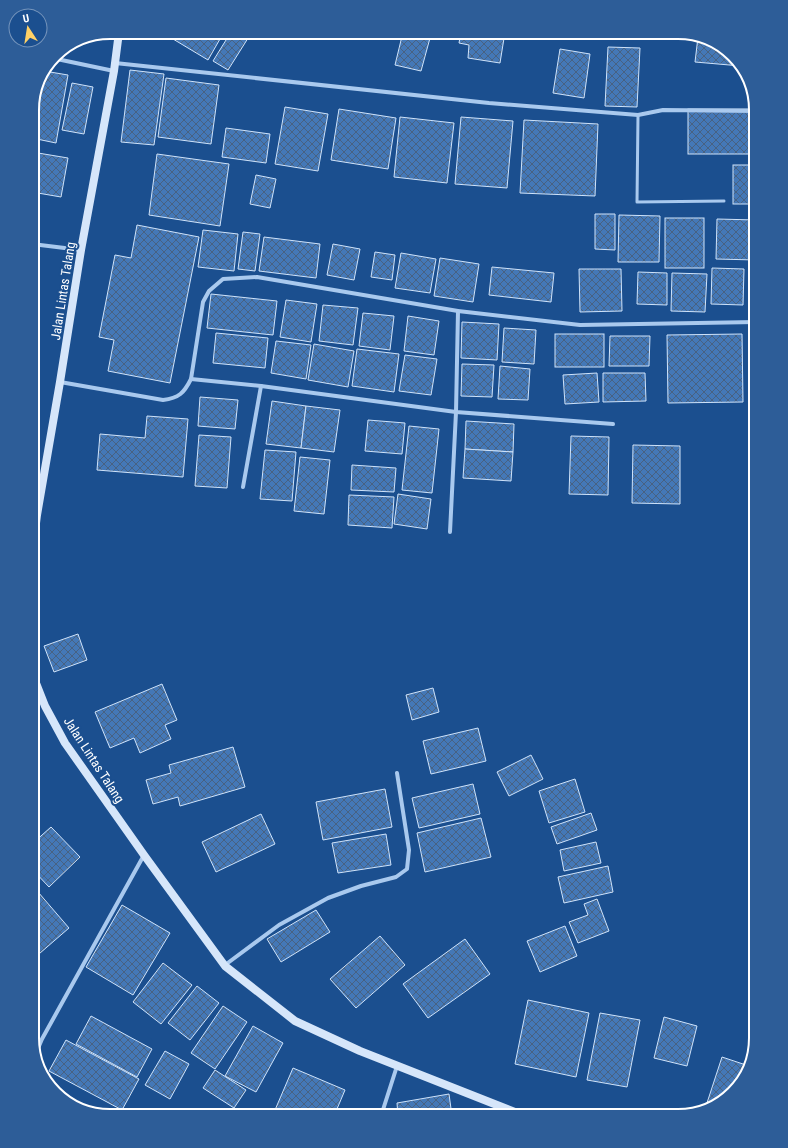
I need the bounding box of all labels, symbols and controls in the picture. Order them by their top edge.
north arrow [8,8,48,48]
text: U [22,12,30,26]
street label: Jalan Lintas Talang [48,241,78,341]
street label: Jalan Lintas Talang [61,714,127,806]

